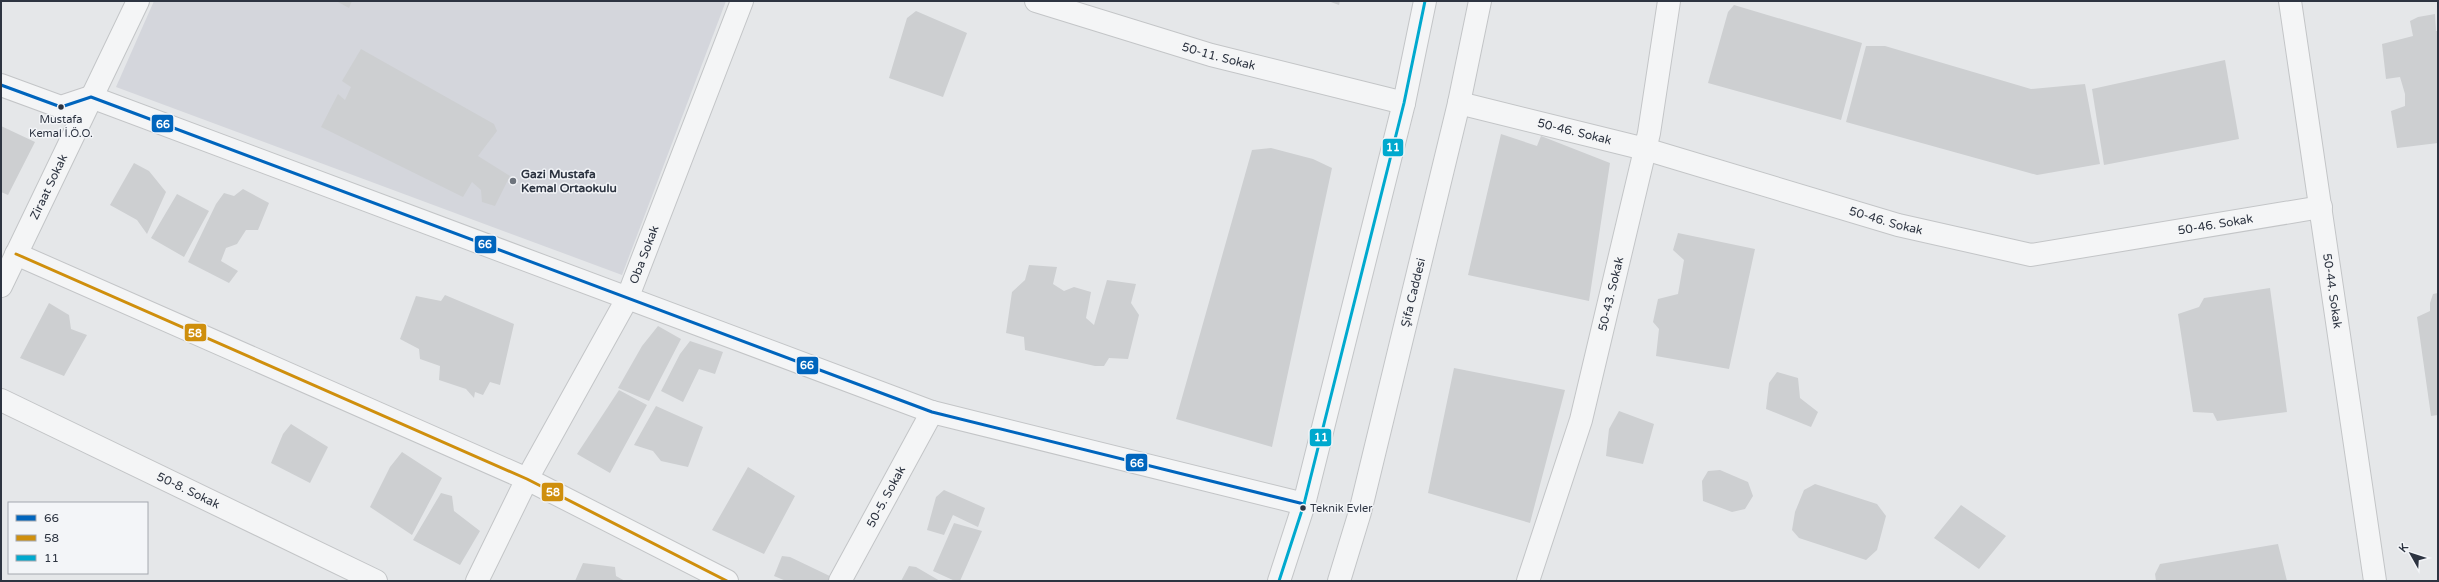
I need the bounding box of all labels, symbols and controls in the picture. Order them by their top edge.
street label: 50-11. Sokak [1180,39,1258,73]
marker: Mustafa Kemal İ.Ö.O. [56,102,66,112]
place label: Mustafa Kemal İ.Ö.O. [29,113,93,140]
line badge: 66 [151,114,174,133]
street label: 50-46. Sokak [1536,116,1613,148]
text: 66 [156,118,170,131]
line badge: 11 [1382,138,1404,157]
text: 11 [1386,141,1400,154]
street label: Ziraat Sokak [27,152,70,222]
place label: Gazi Mustafa Kemal Ortaokulu [521,167,617,195]
marker: Gazi Mustafa Kemal Ortaokulu [508,176,518,186]
street label: 50-46. Sokak [1847,204,1925,237]
street label: 50-46. Sokak [2177,211,2254,238]
street label: Oba Sokak [626,223,662,286]
line badge: 66 [474,235,497,254]
text: 66 [478,238,492,251]
street label: 50-44. Sokak [2320,252,2345,330]
street label: 50-43. Sokak [1595,255,1627,333]
street label: Şifa Caddesi [1398,257,1428,328]
line badge: 58 [184,323,207,342]
text: 58 [188,327,202,340]
line badge: 66 [796,356,819,375]
text: 66 [800,359,814,372]
line badge: 11 [1309,428,1332,447]
text: 11 [1314,431,1328,444]
line badge: 66 [1125,453,1148,472]
text: 66 [1130,457,1144,470]
street label: 50-5. Sokak [863,463,909,530]
street label: 50-8. Sokak [155,469,222,512]
line badge: 58 [541,482,564,502]
text: 58 [546,486,560,499]
legend [8,502,148,574]
place label: Teknik Evler [1310,502,1373,515]
marker: Teknik Evler [1298,503,1308,513]
text: 66 [44,511,59,525]
text: 58 [44,531,59,545]
north arrow [2391,534,2431,574]
text: K [2396,541,2411,555]
text: 11 [44,551,59,565]

